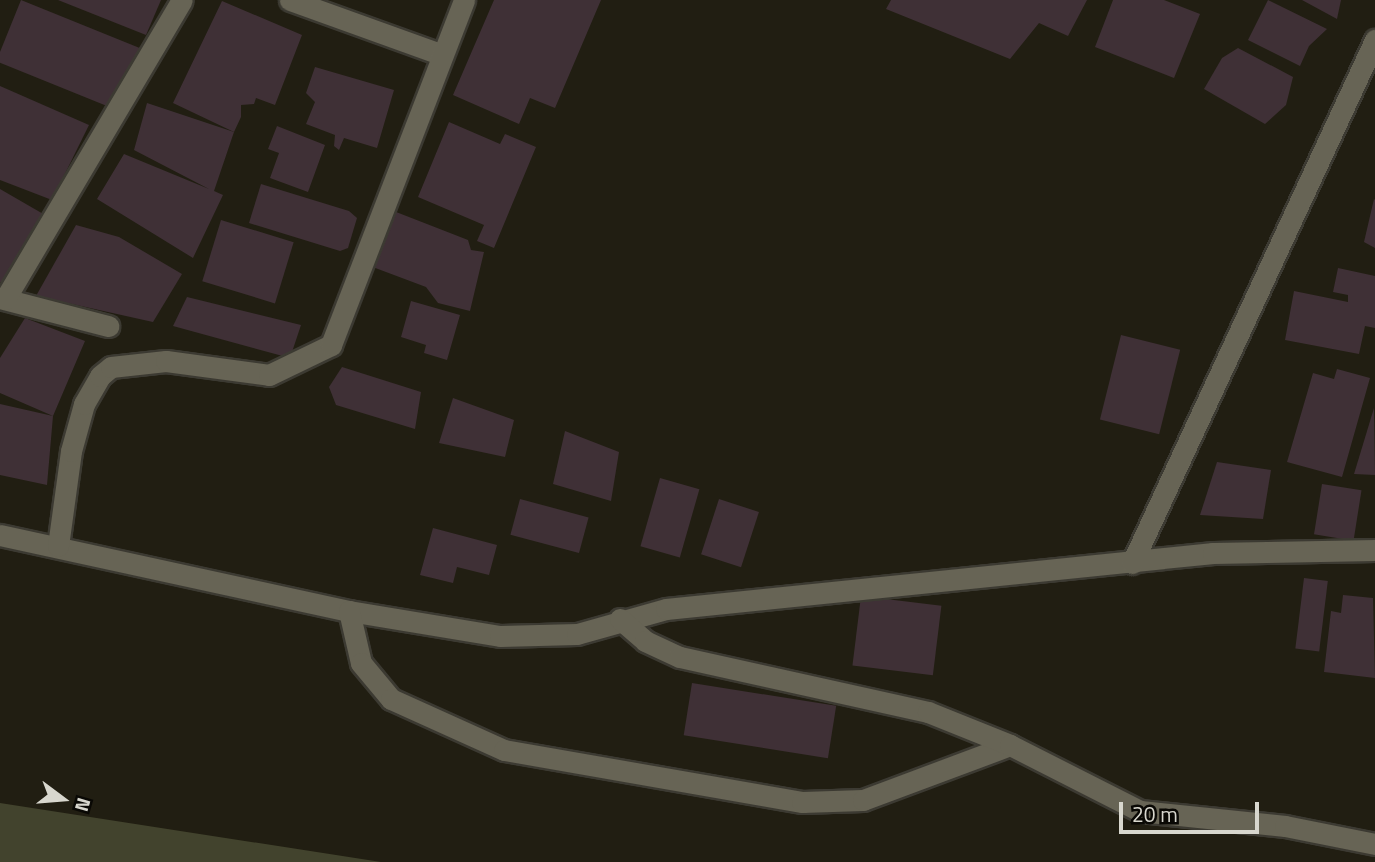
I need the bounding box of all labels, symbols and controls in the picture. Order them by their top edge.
north arrow [28,764,98,834]
scale bar [1123,788,1263,832]
text: N [68,795,99,815]
text: 20 m [1132,798,1178,830]

